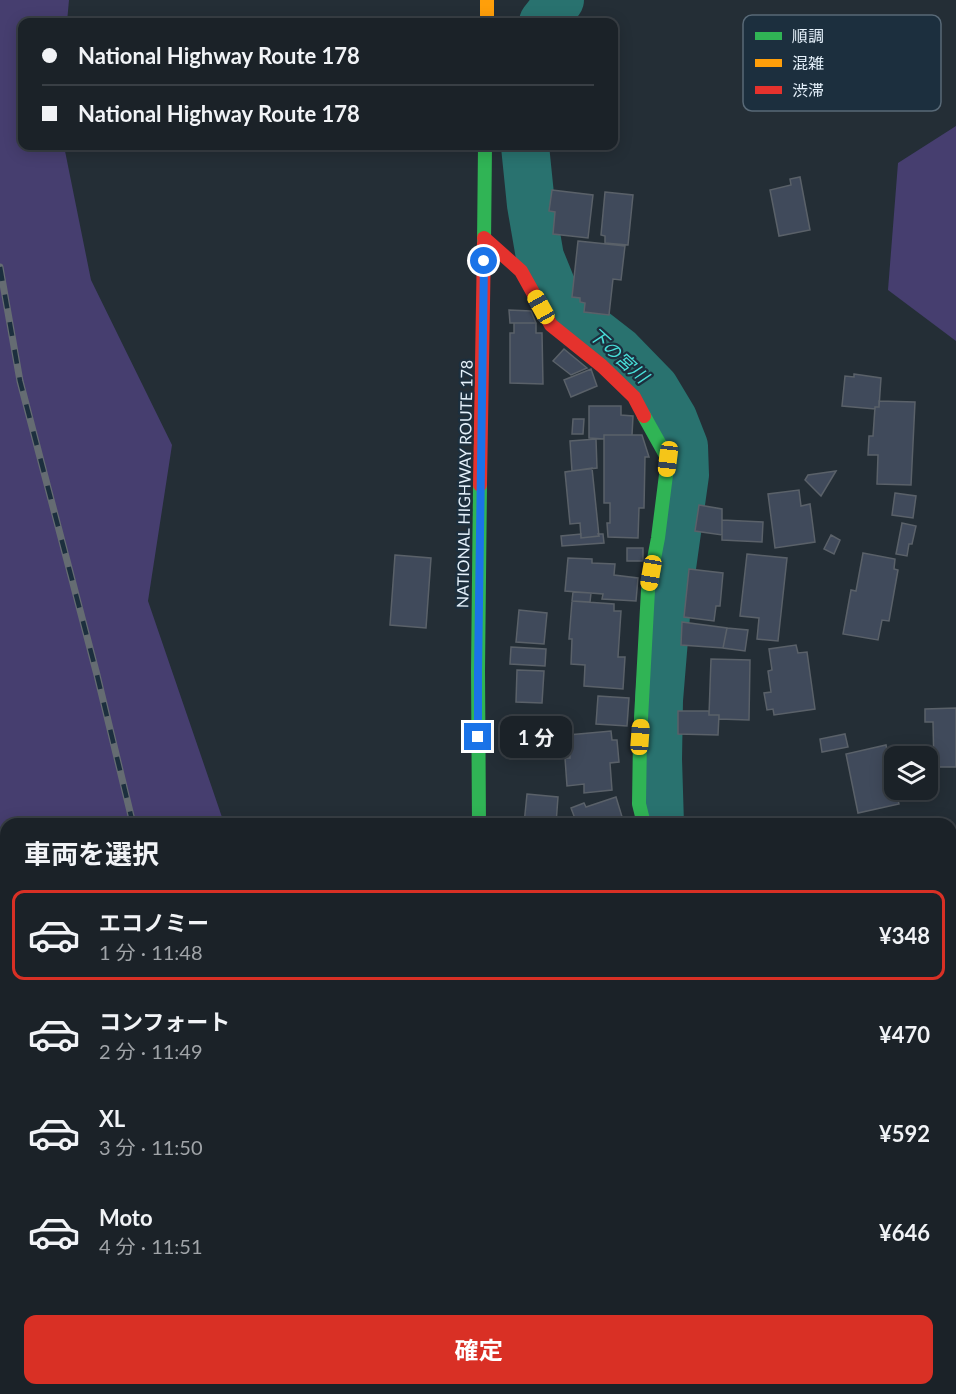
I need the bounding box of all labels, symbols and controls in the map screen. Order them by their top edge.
legend [743,15,941,111]
text: 順調 [792,26,824,45]
text: National Highway Route 178 [78,42,360,69]
text: 混雑 [792,53,824,72]
text: 渋滞 [792,80,824,99]
text: National Highway Route 178 [78,100,360,127]
route start [470,247,497,274]
car [524,287,558,327]
water label: 下の宮川 [585,323,655,389]
street label: NATIONAL HIGHWAY ROUTE 178 [452,360,476,608]
car [657,440,679,478]
car [639,554,663,592]
callout: 1 分 [499,716,571,758]
car [630,718,650,756]
route end [464,723,491,750]
text: 1 分 [518,725,554,749]
map controls [884,746,938,800]
button: layers [884,746,938,800]
text: 車両を選択 [24,837,159,870]
icon: car [27,908,81,962]
text: エコノミー [99,909,209,936]
text: ¥348 [879,922,930,949]
text: 1 分 · 11:48 [99,940,203,964]
icon: car [27,1007,81,1061]
text: コンフォート [99,1008,230,1035]
text: ¥470 [879,1021,930,1048]
text: 2 分 · 11:49 [99,1039,203,1063]
text: XL [99,1105,125,1132]
icon: car [27,1106,81,1160]
text: ¥592 [879,1120,930,1147]
text: 3 分 · 11:50 [99,1135,203,1159]
text: Moto [99,1204,153,1231]
icon: car [27,1205,81,1259]
text: ¥646 [879,1219,930,1246]
text: 4 分 · 11:51 [99,1234,203,1258]
button: 確定 [24,1315,933,1384]

